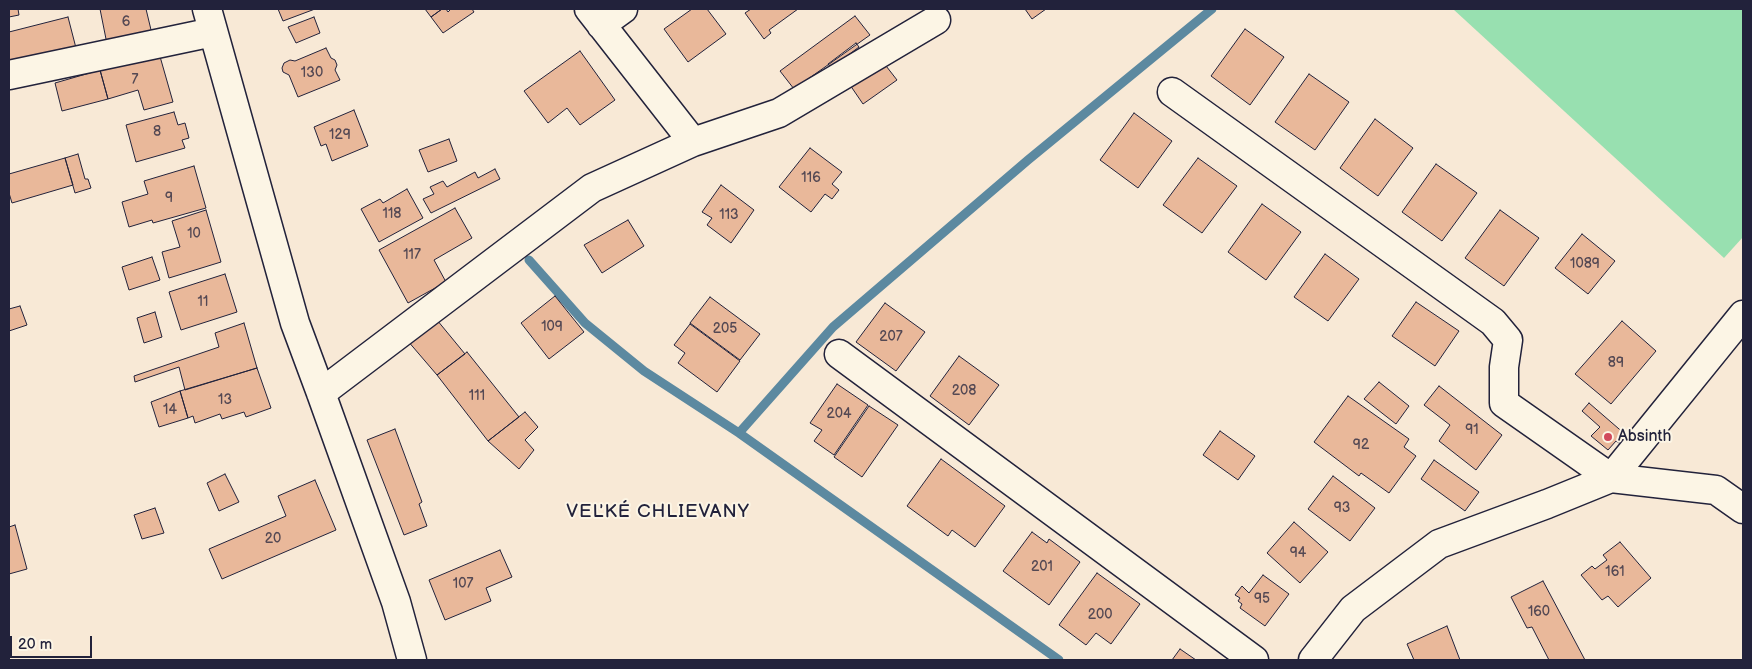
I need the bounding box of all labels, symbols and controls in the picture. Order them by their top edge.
house number: 6 [122,14,130,30]
house number: 130 [301,65,323,81]
house number: 7 [132,72,138,88]
house number: 8 [153,124,161,140]
house number: 129 [329,127,351,143]
house number: 116 [801,170,821,186]
house number: 9 [165,190,173,206]
house number: 118 [383,206,401,222]
house number: 113 [719,207,739,223]
house number: 10 [187,226,201,242]
house number: 117 [403,247,421,263]
house number: 1089 [1570,256,1600,272]
house number: 11 [198,294,208,310]
house number: 109 [541,319,563,335]
house number: 205 [713,321,737,337]
house number: 207 [879,329,903,345]
house number: 89 [1608,355,1624,371]
house number: 208 [952,383,976,399]
house number: 111 [469,388,485,404]
house number: 13 [218,392,232,408]
house number: 14 [163,402,177,418]
house number: 204 [826,406,852,422]
house number: 91 [1465,422,1479,438]
place label: Absinth [1618,427,1671,447]
marker: Absinth [1602,431,1614,443]
house number: 92 [1353,437,1369,453]
house number: 93 [1334,500,1350,516]
district label: VEĽKÉ CHLIEVANY [564,501,752,523]
house number: 20 [265,531,281,547]
house number: 94 [1290,545,1306,561]
house number: 201 [1031,559,1053,575]
house number: 161 [1605,564,1625,580]
house number: 107 [453,576,473,592]
house number: 95 [1254,591,1270,607]
house number: 160 [1528,604,1550,620]
house number: 200 [1088,607,1112,623]
scale bar [12,626,95,658]
text: 20 m [18,635,52,654]

